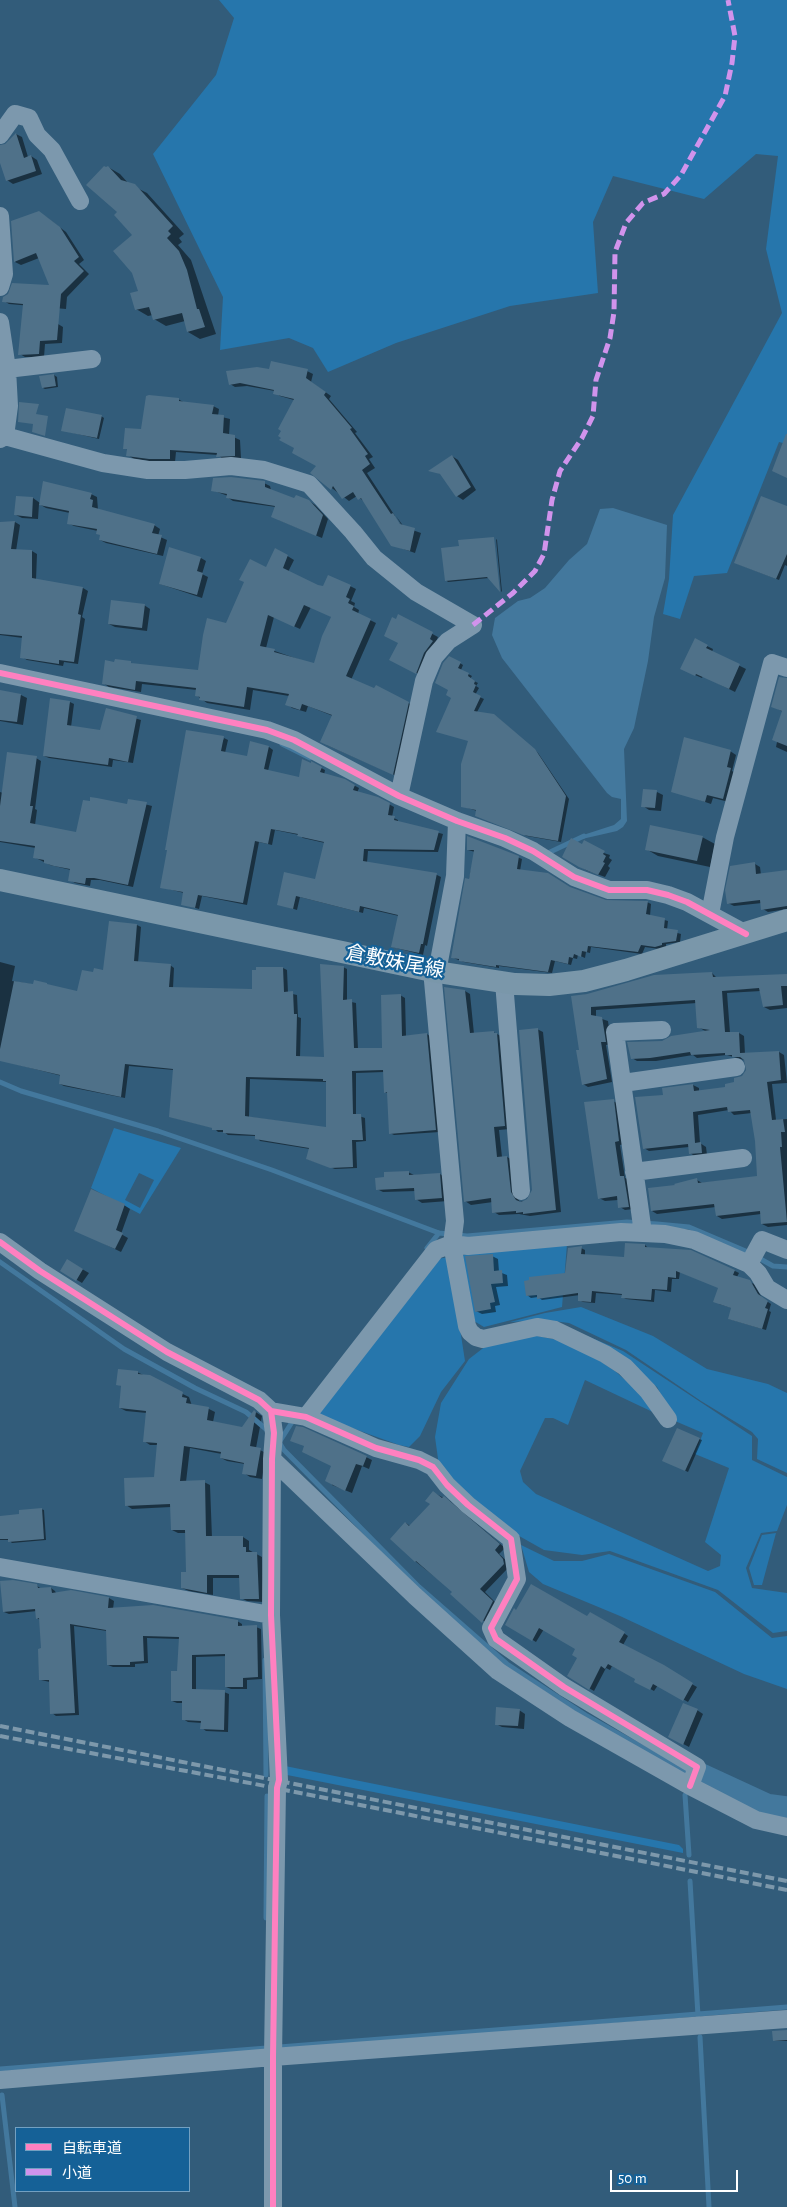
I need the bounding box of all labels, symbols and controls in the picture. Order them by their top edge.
street label: 倉敷妹尾線 [344,941,446,983]
legend [15,2127,190,2192]
text: 自転車道 [62,2141,122,2156]
scale bar [612,2160,740,2192]
text: 小道 [62,2166,92,2181]
text: 50 m [618,2171,647,2186]

